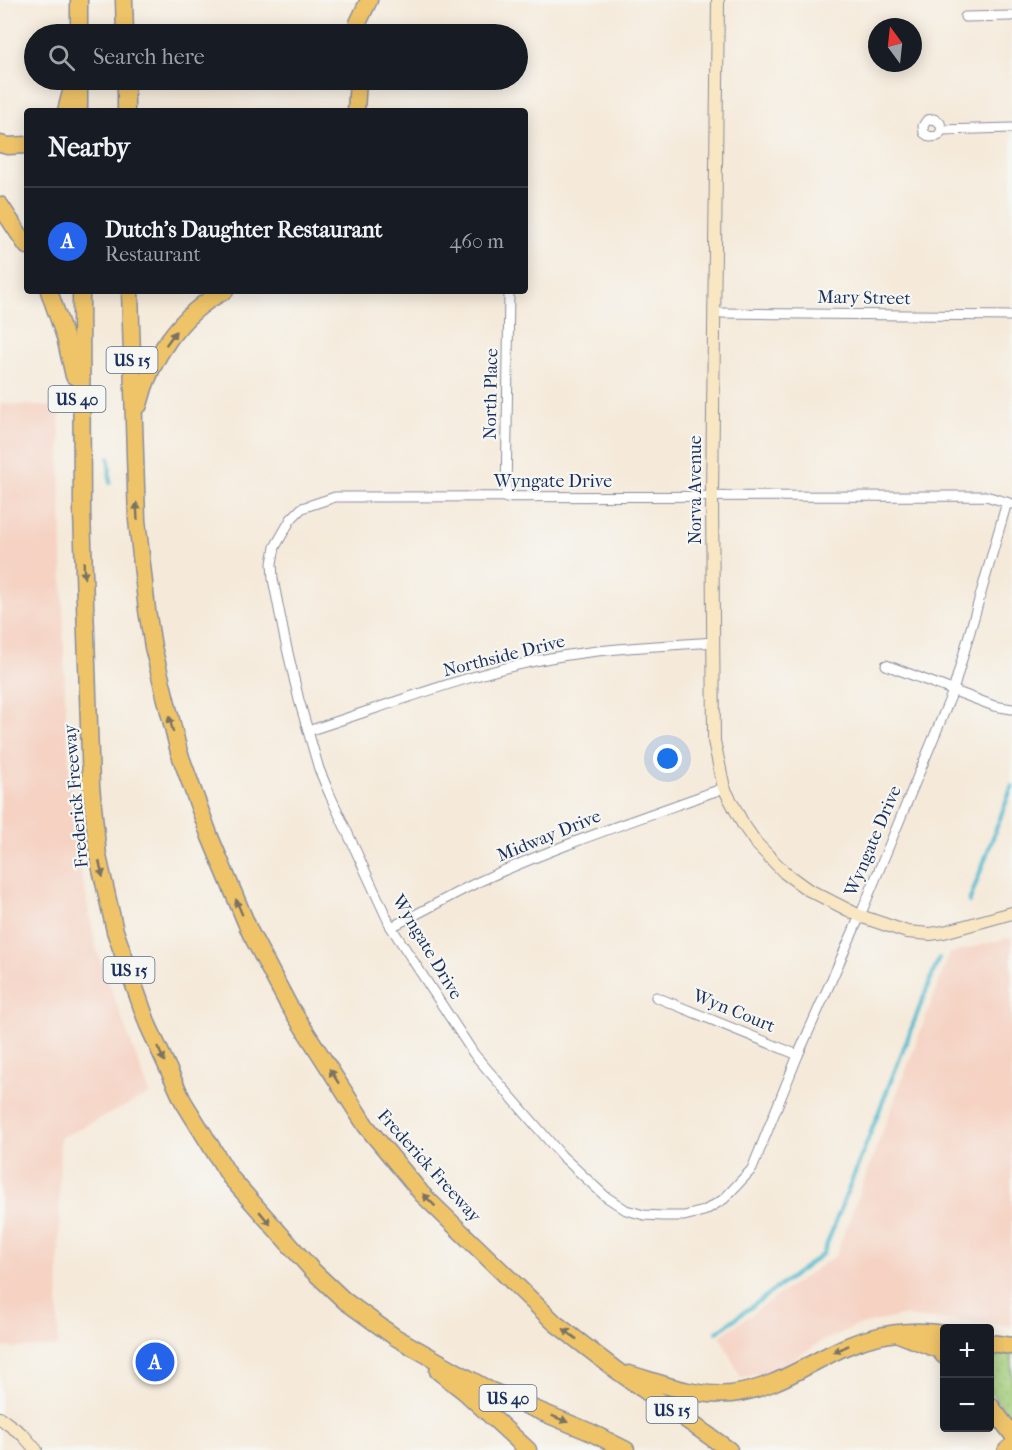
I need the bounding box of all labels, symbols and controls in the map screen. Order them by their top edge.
north arrow [868,18,922,72]
search box [24,24,528,90]
icon: search [45,41,78,74]
text: Search here [93,44,205,70]
text: Nearby [48,132,130,163]
text: Dutch's Daughter Restaurant [105,217,382,243]
text: A [61,230,74,253]
text: 460 m [449,230,504,253]
text: Restaurant [105,243,201,266]
street label: Mary Street [817,287,911,309]
one-way arrow [165,330,177,346]
road number: US 15 [106,347,158,373]
street label: North Place [480,348,502,440]
road number: US 40 [48,386,106,412]
street label: Norva Avenue [685,435,706,545]
street label: Wyngate Drive [493,471,612,492]
one-way arrow [132,502,142,521]
one-way arrow [80,561,89,580]
street label: Northside Drive [441,631,567,681]
one-way arrow [166,715,176,733]
street label: Frederick Freeway [59,722,93,869]
your location [653,744,682,773]
street label: Wyngate Drive [840,782,906,900]
street label: Midway Drive [494,806,604,866]
one-way arrow [97,860,107,878]
street label: Wyngate Drive [387,890,467,1003]
one-way arrow [234,897,244,915]
road number: US 15 [104,957,154,983]
street label: Wyn Court [689,985,779,1037]
one-way arrow [157,1046,166,1063]
one-way arrow [328,1069,340,1085]
street label: Frederick Freeway [373,1105,486,1228]
one-way arrow [422,1193,436,1207]
one-way arrow [258,1210,271,1225]
map controls [940,1324,994,1432]
button: + [940,1324,994,1378]
one-way arrow [562,1328,578,1341]
pin: A [136,1340,174,1384]
one-way arrow [832,1345,849,1354]
button: − [940,1378,994,1432]
road number: US 40 [480,1385,536,1411]
road number: US 15 [646,1397,698,1423]
one-way arrow [551,1415,569,1424]

